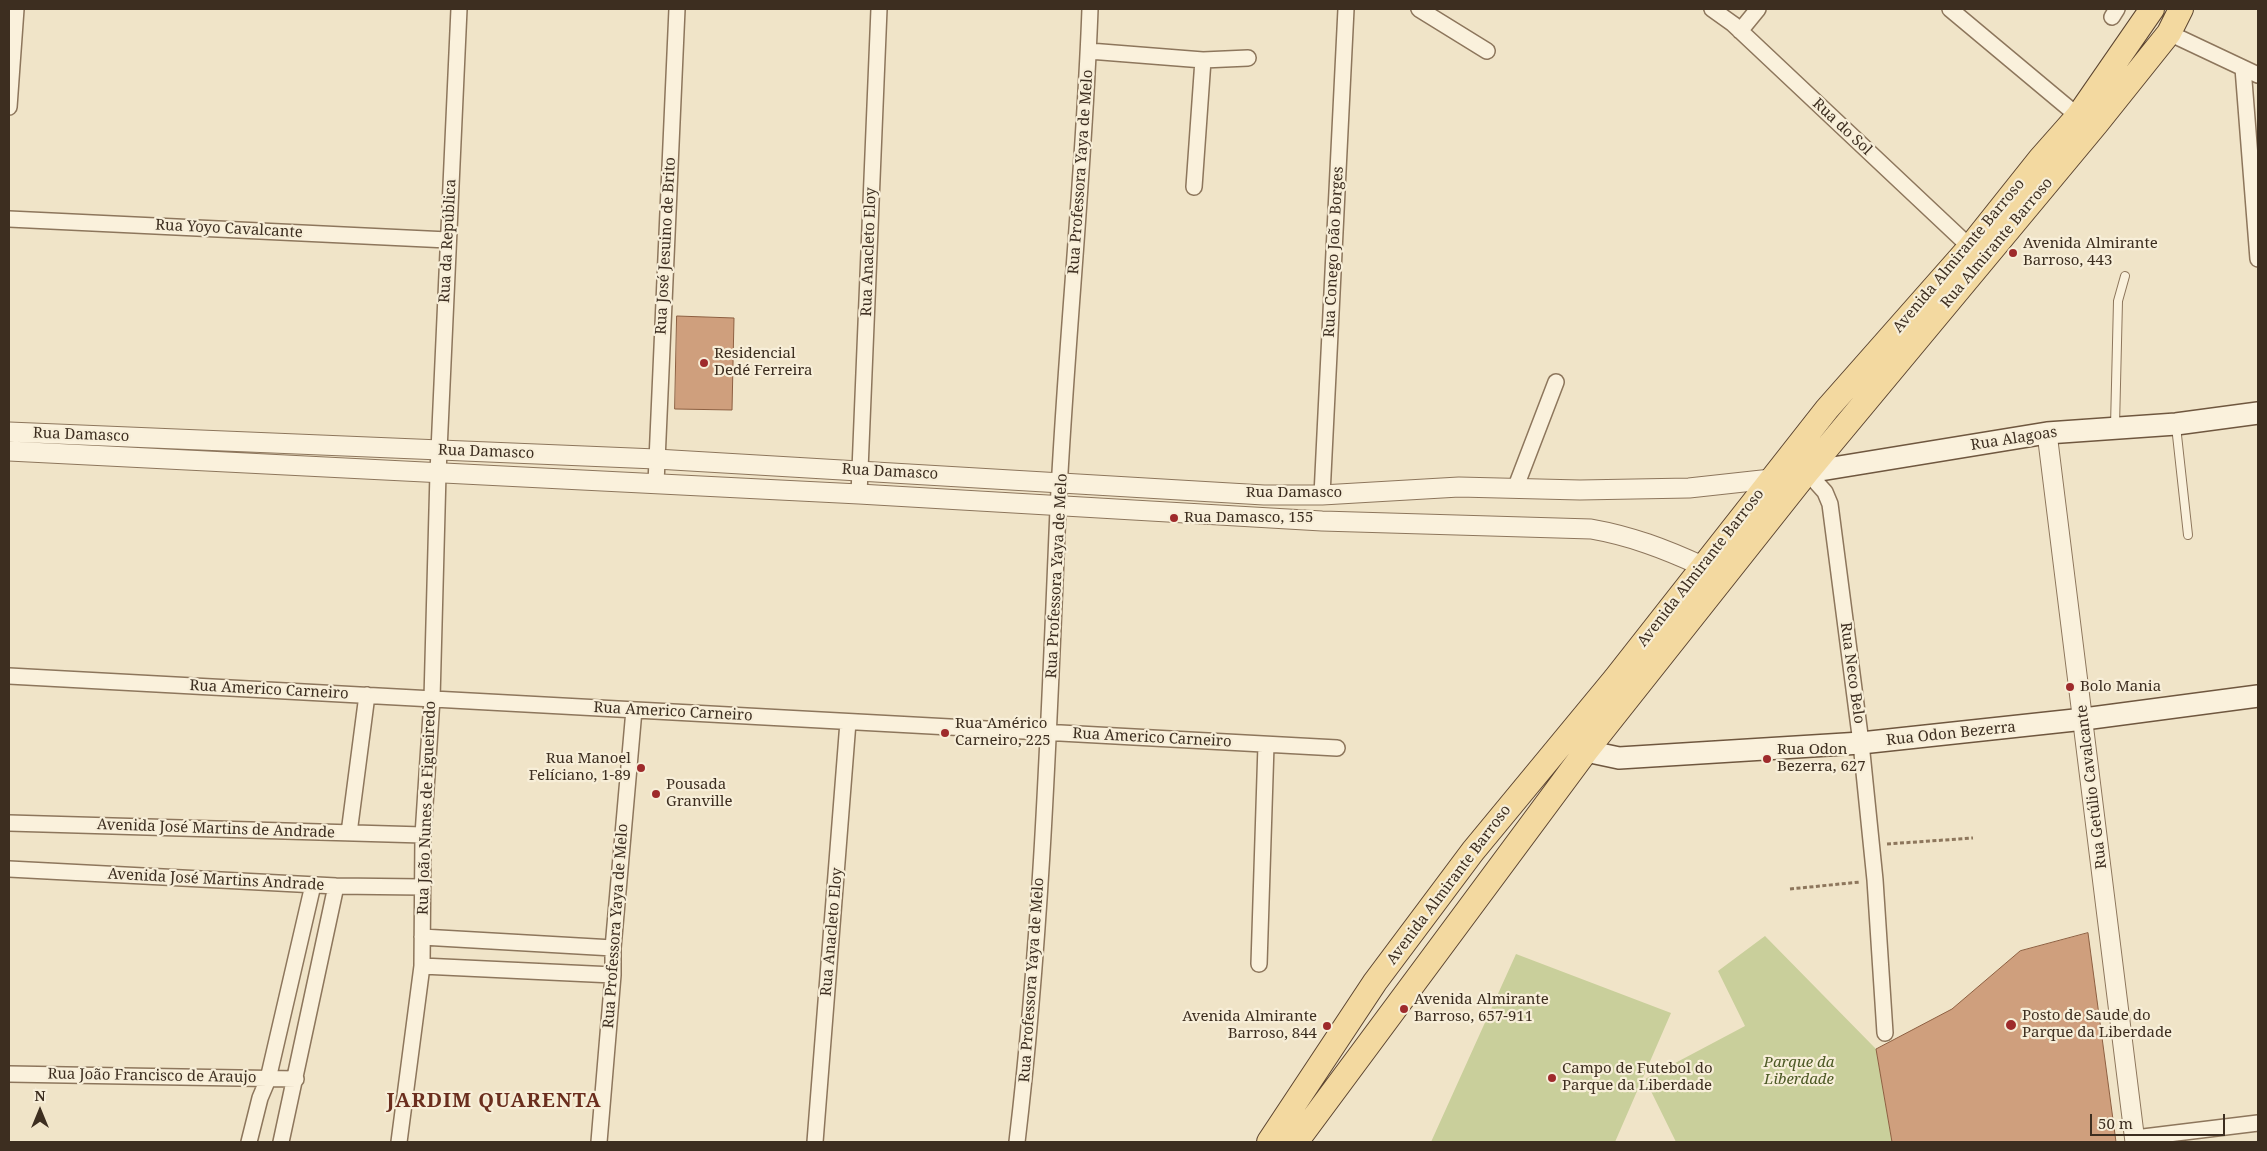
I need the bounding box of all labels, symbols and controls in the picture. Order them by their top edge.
street label: Rua Professora Yaya de Melo [1065,69,1097,275]
street label: Rua do Sol [1808,95,1876,159]
street label: Rua José Jesuino de Brito [652,157,680,335]
street label: Rua Conego João Borges [1321,166,1347,338]
street label: Rua Almirante Barroso [1937,174,2057,312]
street label: Avenida Almirante Barroso [1889,175,2029,337]
street label: Rua da República [436,178,460,304]
street label: Rua Anacleto Eloy [858,187,880,317]
street label: Rua Yoyo Cavalcante [155,216,303,242]
place label: Avenida Almirante Barroso, 443 [2023,235,2158,270]
marker: Avenida Almirante Barroso, 443 [2007,247,2019,259]
place label: Residencial Dedé Ferreira [714,345,813,380]
marker: Residencial Dedé Ferreira [698,357,710,369]
street label: Rua Alagoas [1969,423,2059,455]
street label: Rua Damasco [32,424,130,446]
street label: Rua Damasco [437,441,535,463]
street label: Rua Damasco [841,460,939,484]
street label: Rua Professora Yaya de Melo [1043,473,1071,679]
street label: Rua Damasco [1246,484,1342,502]
street label: Avenida Almirante Barroso [1634,486,1768,650]
place label: Rua Damasco, 155 [1184,509,1313,527]
marker: Rua Damasco, 155 [1168,512,1180,524]
street label: Rua Neco Belo [1836,621,1868,725]
street label: Rua Americo Carneiro [189,677,349,703]
place label: Bolo Mania [2080,678,2161,696]
marker: Bolo Mania [2064,681,2076,693]
street label: Rua Americo Carneiro [593,699,753,725]
street label: Rua João Nunes de Figueiredo [414,701,440,915]
street label: Rua Getúlio Cavalcante [2073,704,2111,870]
place label: Rua Américo Carneiro, 225 [955,715,1051,750]
street label: Rua Odon Bezerra [1885,718,2017,750]
street label: Rua Americo Carneiro [1072,725,1232,751]
marker: Rua Américo Carneiro, 225 [939,727,951,739]
place label: Rua Odon Bezerra, 627 [1777,741,1866,776]
place label: Rua Manoel Felíciano, 1-89 [529,750,631,785]
marker: Rua Odon Bezerra, 627 [1761,753,1773,765]
marker: Rua Manoel Felíciano, 1-89 [635,762,647,774]
place label: Pousada Granville [666,776,732,811]
marker: Pousada Granville [650,788,662,800]
street label: Avenida Almirante Barroso [1383,802,1515,968]
street label: Avenida José Martins de Andrade [97,816,335,842]
street label: Rua Professora Yaya de Melo [600,823,632,1029]
street label: Avenida José Martins Andrade [107,865,325,895]
street label: Rua Anacleto Eloy [817,867,847,997]
street label: Rua Professora Yaya de Melo [1016,877,1048,1083]
place label: Avenida Almirante Barroso, 657-911 [1414,991,1549,1026]
marker: Avenida Almirante Barroso, 657-911 [1398,1003,1410,1015]
place label: Posto de Saude do Parque da Liberdade [2022,1007,2172,1042]
place label: Avenida Almirante Barroso, 844 [1182,1008,1317,1043]
marker: Posto de Saude do Parque da Liberdade [2004,1018,2018,1032]
marker: Avenida Almirante Barroso, 844 [1321,1020,1333,1032]
park label: Parque da Liberdade [1764,1054,1834,1089]
place label: Campo de Futebol do Parque da Liberdade [1562,1060,1713,1095]
street label: Rua João Francisco de Araujo [47,1065,257,1087]
marker: Campo de Futebol do Parque da Liberdade [1546,1072,1558,1084]
north arrow [15,1086,65,1136]
text: N [34,1086,46,1105]
district label: JARDIM QUARENTA [385,1089,603,1113]
scale bar [2092,1104,2227,1136]
text: 50 m [2098,1113,2133,1133]

